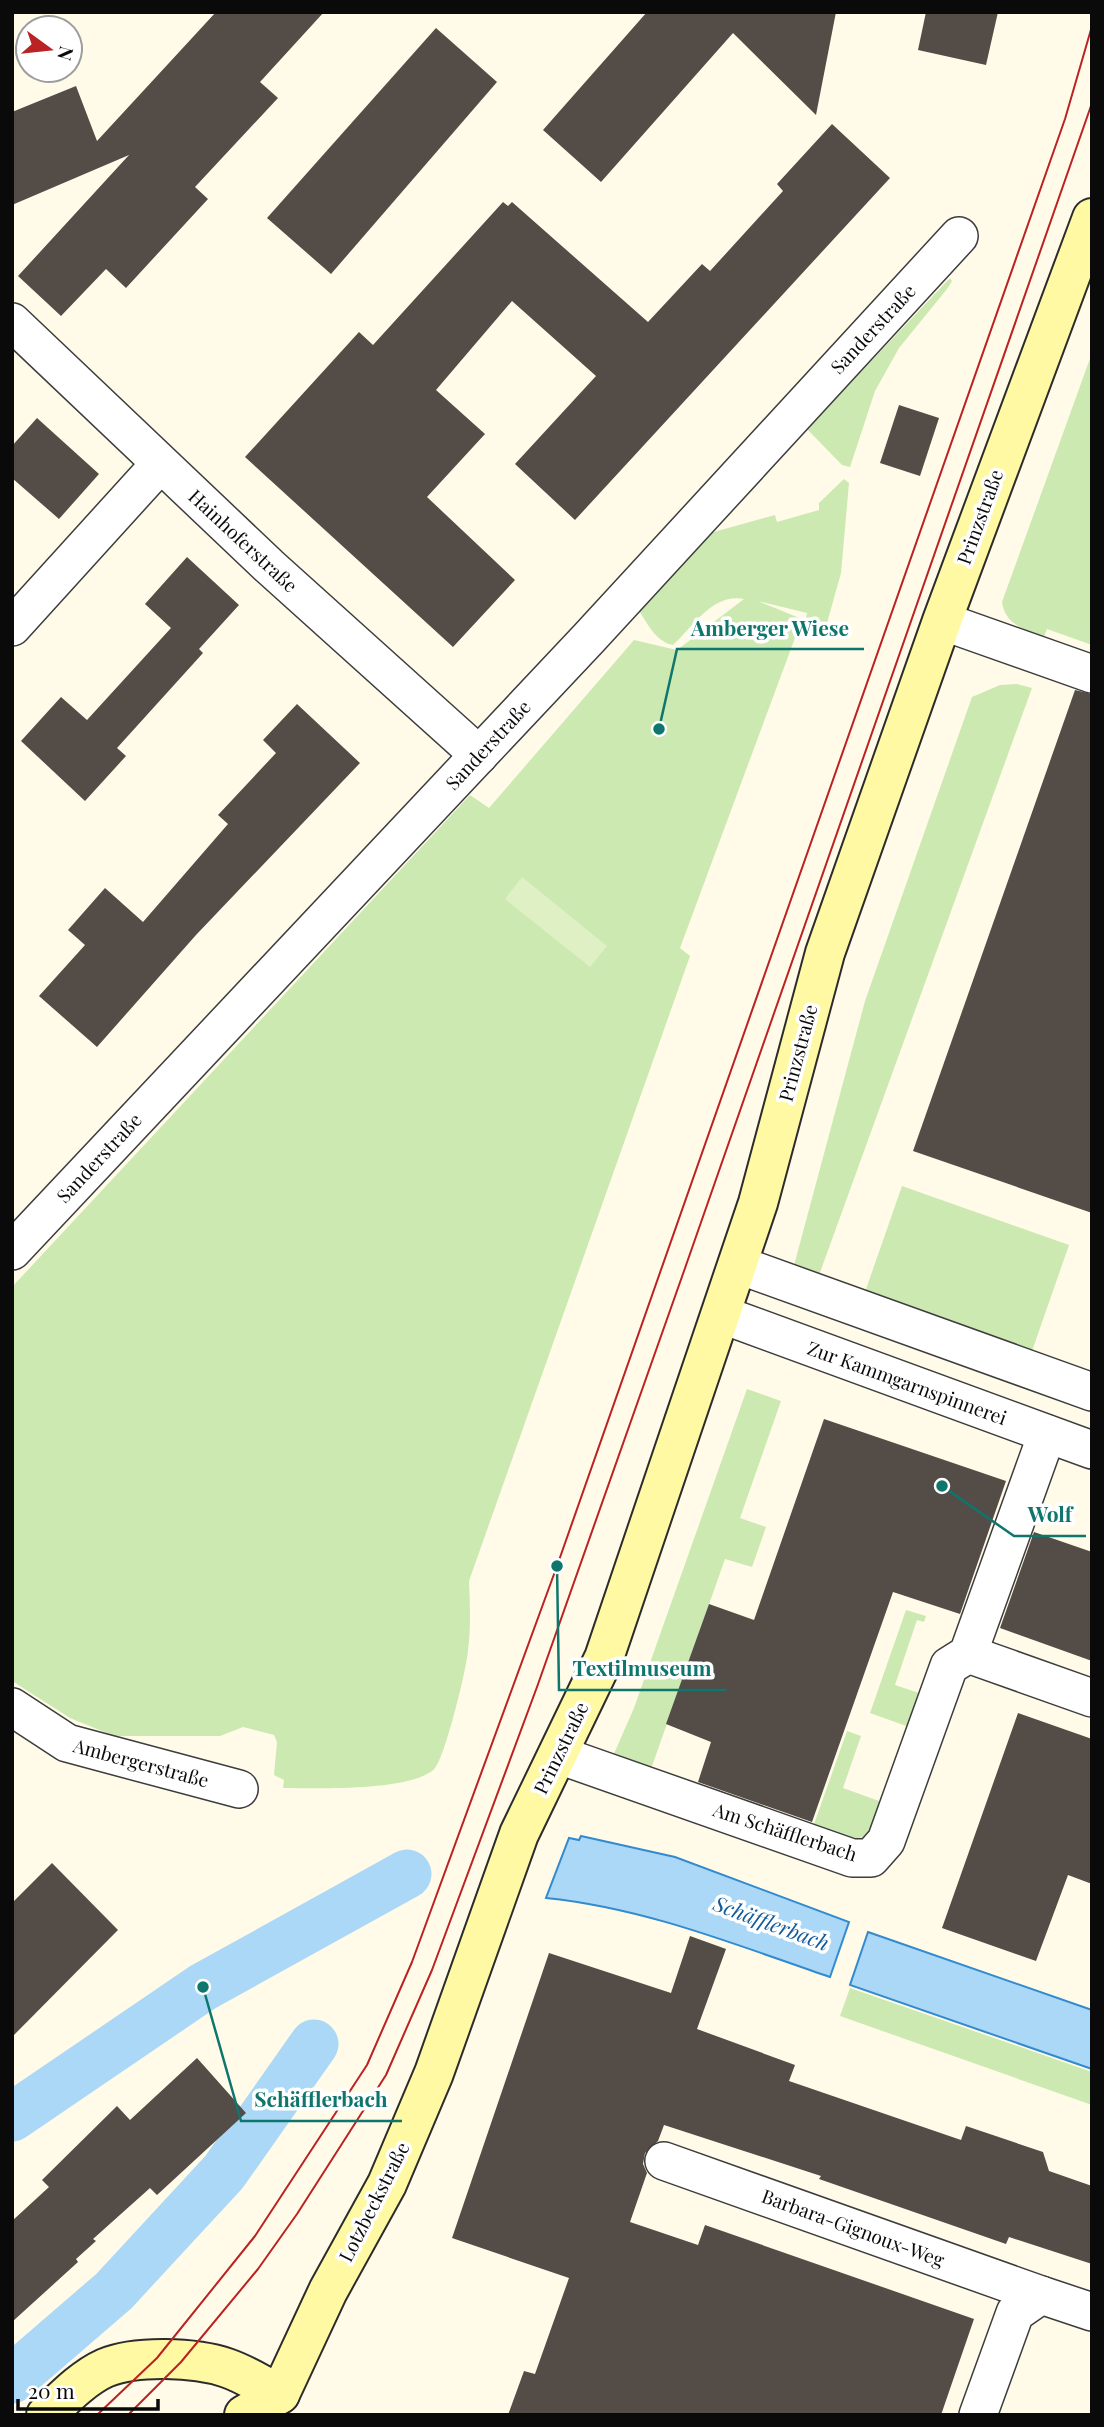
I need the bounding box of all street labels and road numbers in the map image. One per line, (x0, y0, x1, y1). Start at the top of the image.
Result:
street label: Sanderstraße (824, 278, 921, 379)
street label: Prinzstraße (950, 466, 1008, 568)
street label: Hainhoferstraße (184, 483, 304, 598)
street label: Sanderstraße (439, 694, 536, 795)
street label: Prinzstraße (772, 1001, 822, 1104)
street label: Sanderstraße (50, 1107, 147, 1208)
street label: Zur Kammgarnspinnerei (804, 1334, 1011, 1430)
street label: Prinzstraße (527, 1697, 594, 1798)
street label: Ambergerstraße (70, 1731, 212, 1793)
street label: Am Schäfflerbach (709, 1795, 860, 1867)
street label: Lotzbeckstraße (332, 2137, 414, 2266)
street label: Barbara-Gignoux-Weg (758, 2182, 948, 2272)

